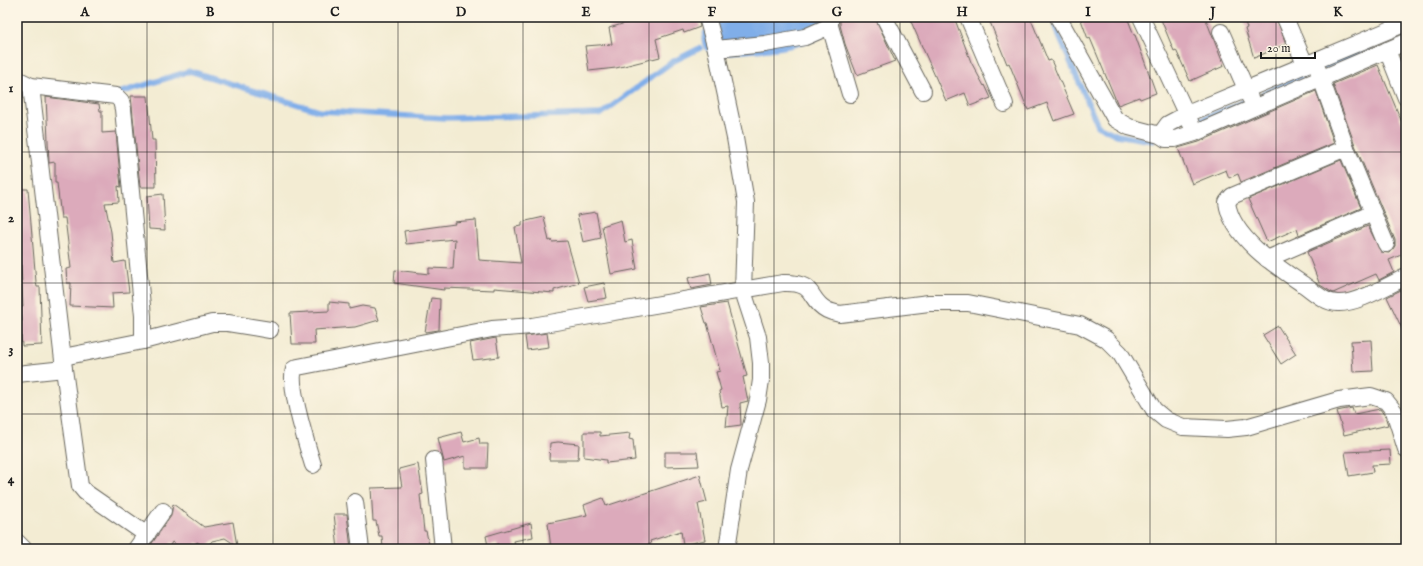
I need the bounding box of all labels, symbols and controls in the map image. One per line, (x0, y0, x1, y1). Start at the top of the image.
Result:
text: A (80, 4, 91, 21)
text: B (206, 4, 215, 21)
text: C (330, 4, 340, 21)
text: D (456, 4, 467, 21)
text: E (581, 4, 591, 21)
text: F (708, 4, 717, 21)
text: G (832, 4, 843, 21)
text: H (956, 4, 968, 21)
text: I (1085, 4, 1091, 21)
text: J (1208, 4, 1216, 21)
text: K (1333, 4, 1343, 21)
scale bar (1261, 34, 1315, 60)
text: 20 m (1267, 41, 1290, 56)
text: 1 (9, 80, 14, 97)
text: 2 (8, 210, 14, 227)
text: 3 (9, 341, 14, 358)
text: 4 (8, 471, 15, 488)

